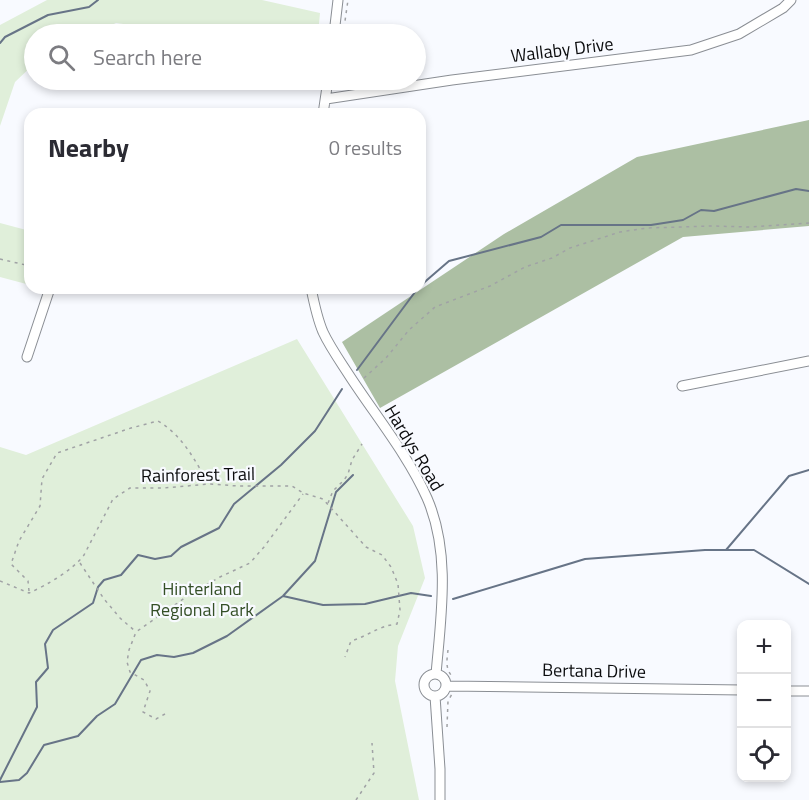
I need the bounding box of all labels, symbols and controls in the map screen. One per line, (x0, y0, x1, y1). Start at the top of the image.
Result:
search box (24, 24, 426, 90)
street label: Wallaby Drive (509, 30, 615, 69)
text: Search here (93, 40, 202, 74)
icon: search (45, 41, 78, 74)
text: Nearby (48, 128, 129, 167)
text: 0 results (329, 132, 402, 163)
street label: Hardys Road (378, 399, 451, 496)
street label: Rainforest Trail (141, 460, 255, 489)
park label: Hinterland Regional Park (150, 575, 254, 623)
map controls (737, 620, 791, 782)
button: + (737, 620, 791, 674)
street label: Bertana Drive (542, 656, 646, 685)
button: − (737, 674, 791, 728)
button: locate (737, 728, 791, 782)

